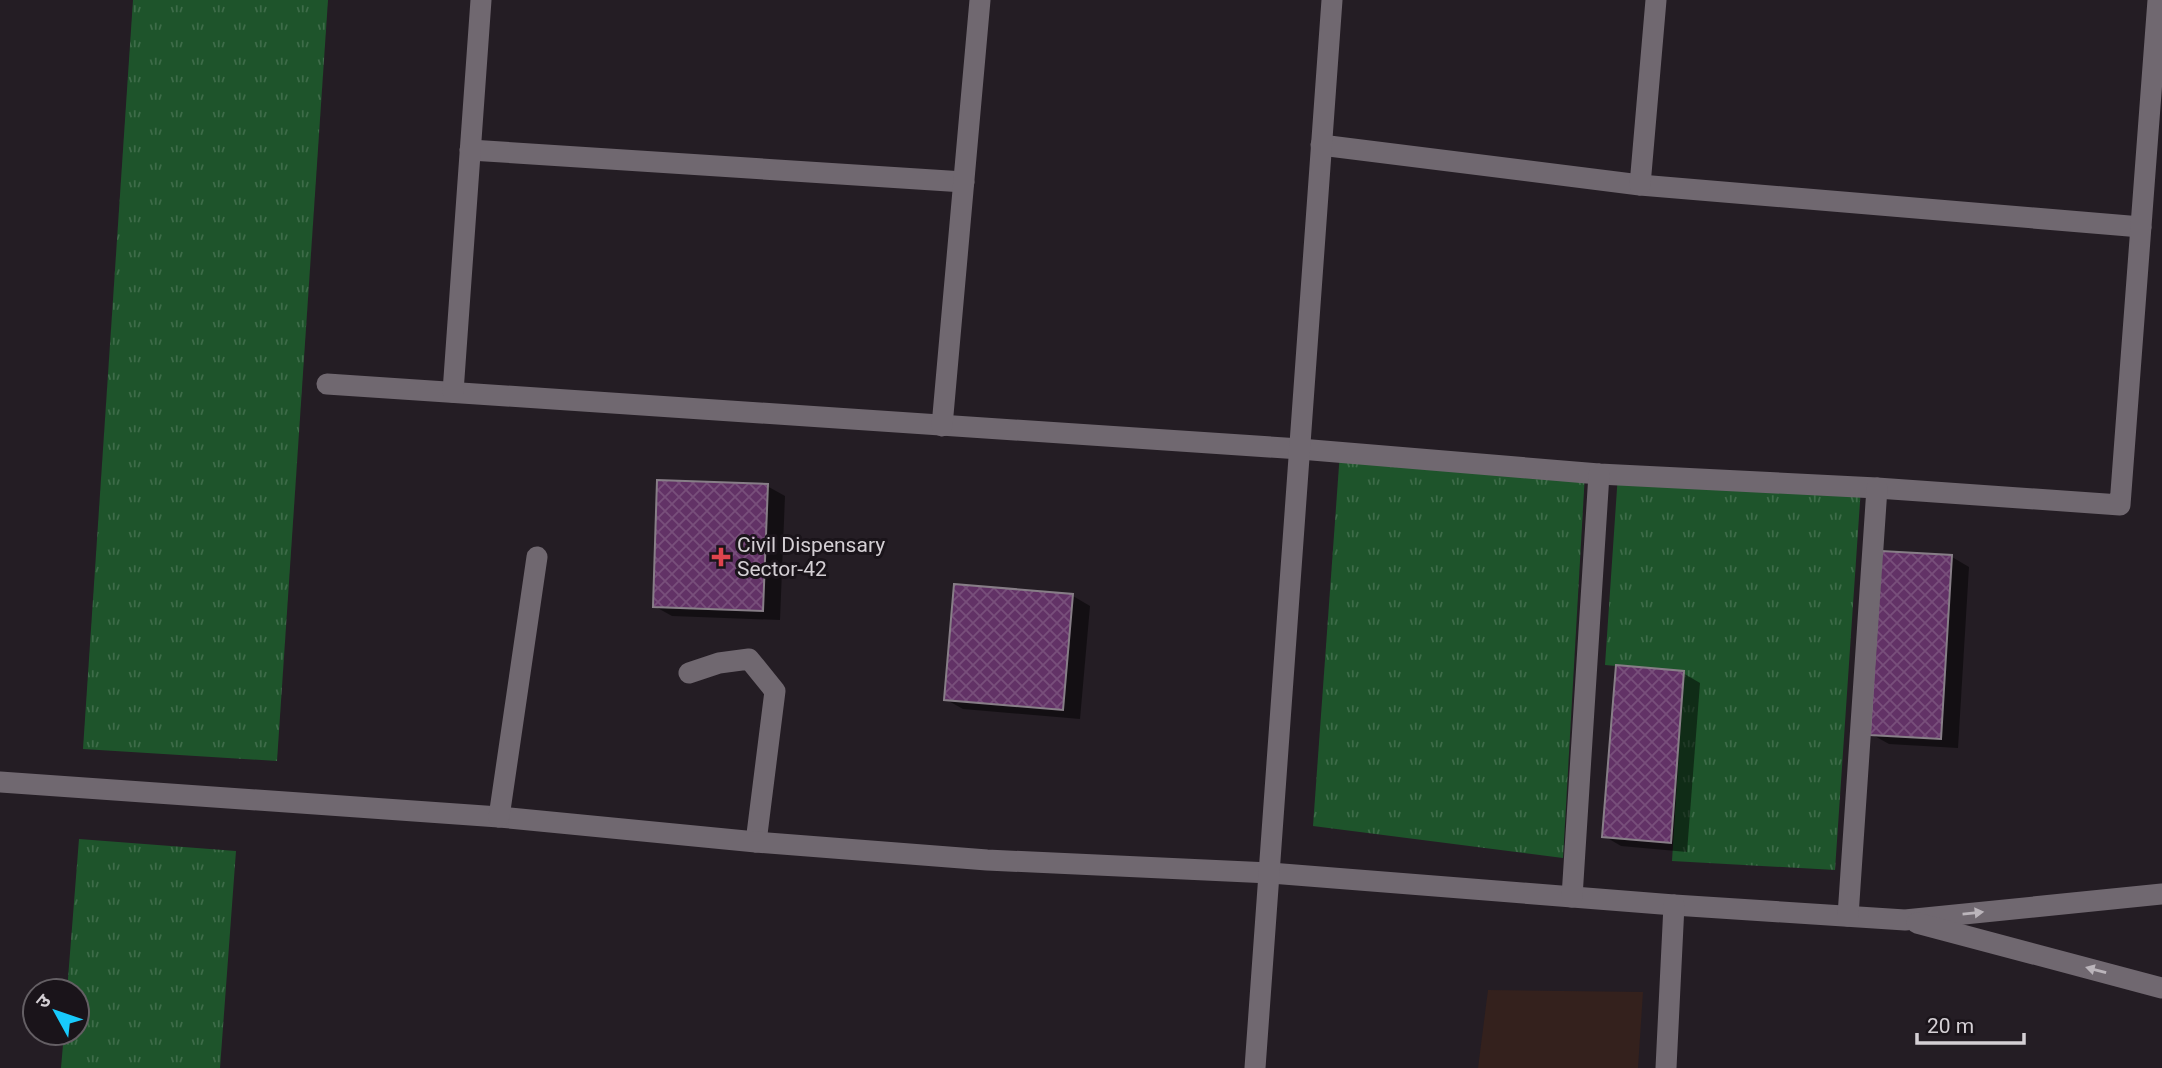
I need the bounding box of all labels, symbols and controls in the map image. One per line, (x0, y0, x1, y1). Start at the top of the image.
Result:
place label: Civil Dispensary Sector-42 (737, 533, 885, 581)
marker: Civil Dispensary Sector-42 (711, 547, 731, 567)
one-way arrow (1962, 907, 1984, 918)
one-way arrow (2085, 965, 2106, 975)
north arrow (21, 977, 91, 1047)
text: उ (31, 989, 56, 1013)
scale bar (1917, 1002, 2024, 1046)
text: 20 m (1927, 1014, 1974, 1038)

